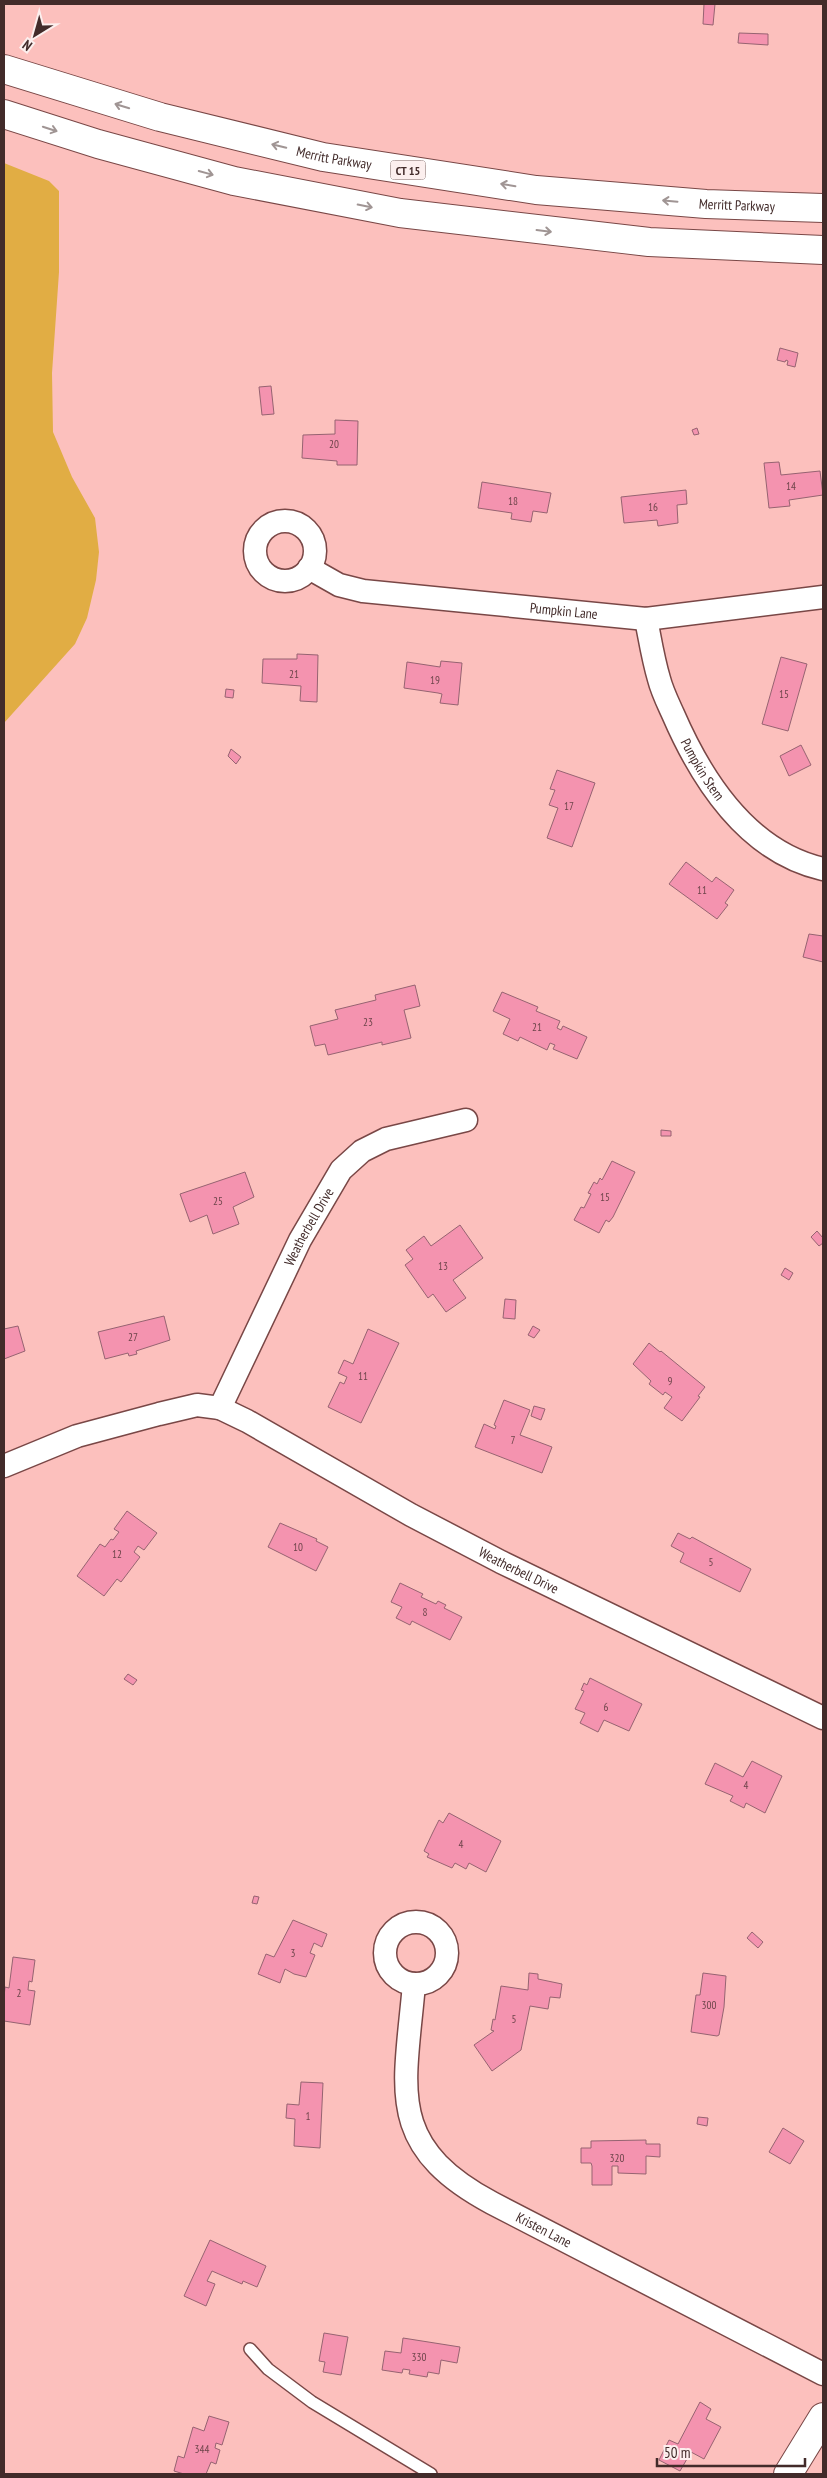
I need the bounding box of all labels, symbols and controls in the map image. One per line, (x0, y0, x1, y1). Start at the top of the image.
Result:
north arrow (10, 10, 60, 60)
text: N (19, 36, 36, 55)
one-way arrow (114, 100, 130, 110)
one-way arrow (42, 124, 58, 134)
one-way arrow (271, 141, 287, 150)
street label: Merritt Parkway (295, 142, 374, 174)
road number: CT 15 (390, 160, 426, 180)
one-way arrow (198, 169, 214, 179)
one-way arrow (500, 180, 516, 190)
street label: Merritt Parkway (698, 194, 776, 215)
one-way arrow (662, 196, 678, 206)
one-way arrow (357, 202, 373, 211)
one-way arrow (535, 226, 551, 236)
house number: 20 (329, 437, 339, 451)
house number: 14 (786, 479, 796, 493)
house number: 18 (508, 494, 518, 508)
house number: 16 (648, 500, 658, 514)
street label: Pumpkin Lane (529, 599, 599, 623)
house number: 21 (289, 667, 299, 681)
house number: 19 (430, 673, 440, 687)
house number: 15 (779, 687, 789, 701)
street label: Pumpkin Stem (677, 735, 728, 804)
house number: 17 (564, 799, 574, 813)
house number: 11 (697, 883, 707, 897)
house number: 23 (363, 1015, 373, 1029)
house number: 21 (532, 1020, 542, 1034)
street label: Weatherbell Drive (280, 1184, 338, 1269)
house number: 15 (600, 1190, 610, 1204)
house number: 25 (213, 1194, 223, 1208)
house number: 13 (438, 1259, 448, 1273)
house number: 27 (128, 1330, 138, 1344)
house number: 11 (358, 1369, 368, 1383)
house number: 9 (668, 1374, 673, 1388)
house number: 7 (511, 1433, 516, 1447)
house number: 10 (293, 1540, 303, 1554)
street label: Weatherbell Drive (476, 1543, 562, 1598)
house number: 12 (112, 1547, 122, 1561)
house number: 5 (709, 1555, 714, 1569)
house number: 8 (423, 1605, 428, 1619)
house number: 6 (604, 1700, 609, 1714)
house number: 4 (744, 1778, 749, 1792)
house number: 4 (459, 1837, 464, 1851)
house number: 3 (291, 1946, 296, 1960)
house number: 2 (17, 1986, 22, 2000)
house number: 300 (702, 1998, 716, 2012)
house number: 5 (512, 2012, 517, 2026)
house number: 1 (306, 2109, 311, 2123)
house number: 320 (610, 2151, 624, 2165)
street label: Kristen Lane (513, 2208, 575, 2252)
house number: 330 (412, 2350, 426, 2364)
scale bar (657, 2436, 804, 2468)
house number: 344 (195, 2442, 209, 2456)
text: 50 m (664, 2443, 690, 2462)

